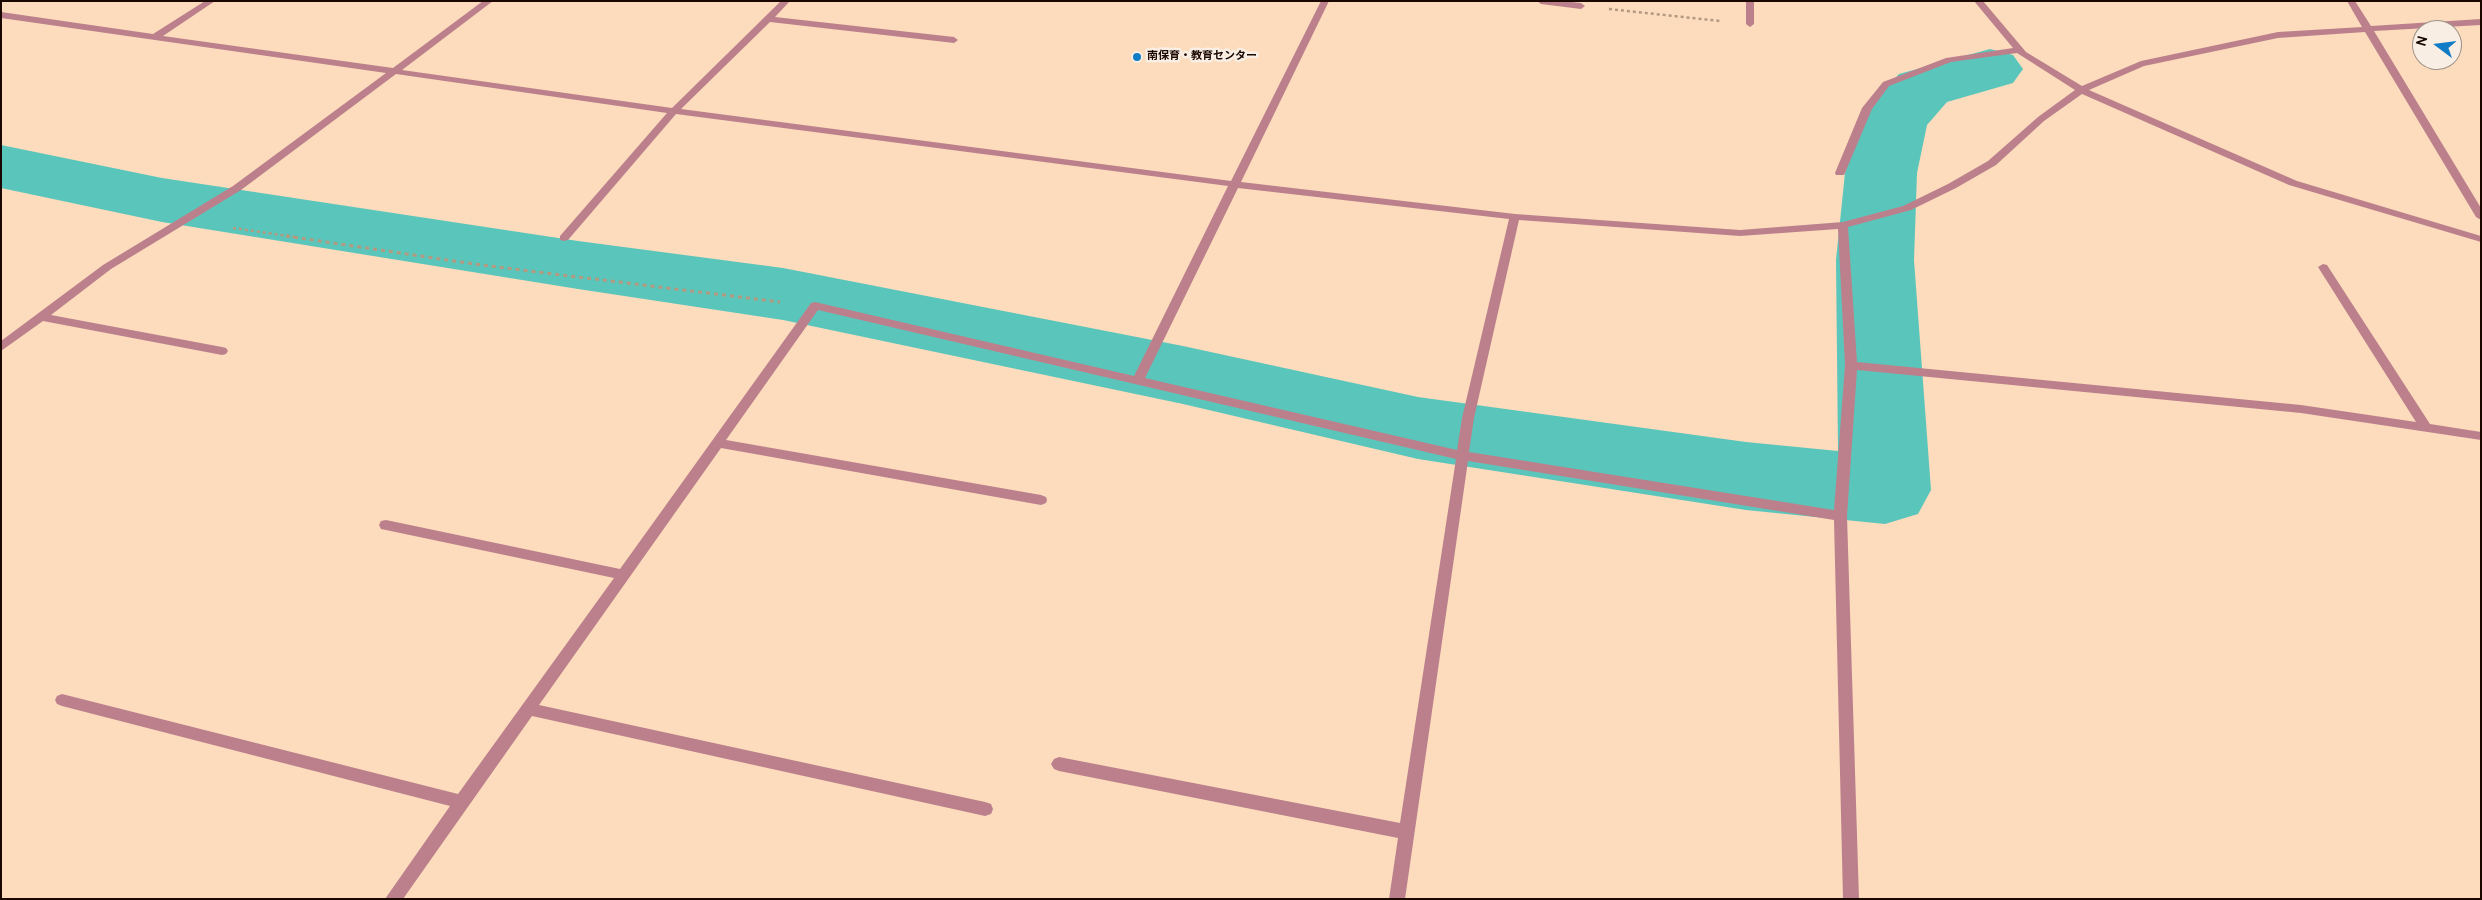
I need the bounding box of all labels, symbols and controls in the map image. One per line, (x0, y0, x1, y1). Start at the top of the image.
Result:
north arrow (2412, 20, 2462, 70)
text: N (2413, 34, 2433, 48)
place label: 南保育・教育センター (1147, 50, 1257, 64)
marker: 南保育・教育センター (1131, 51, 1143, 63)

